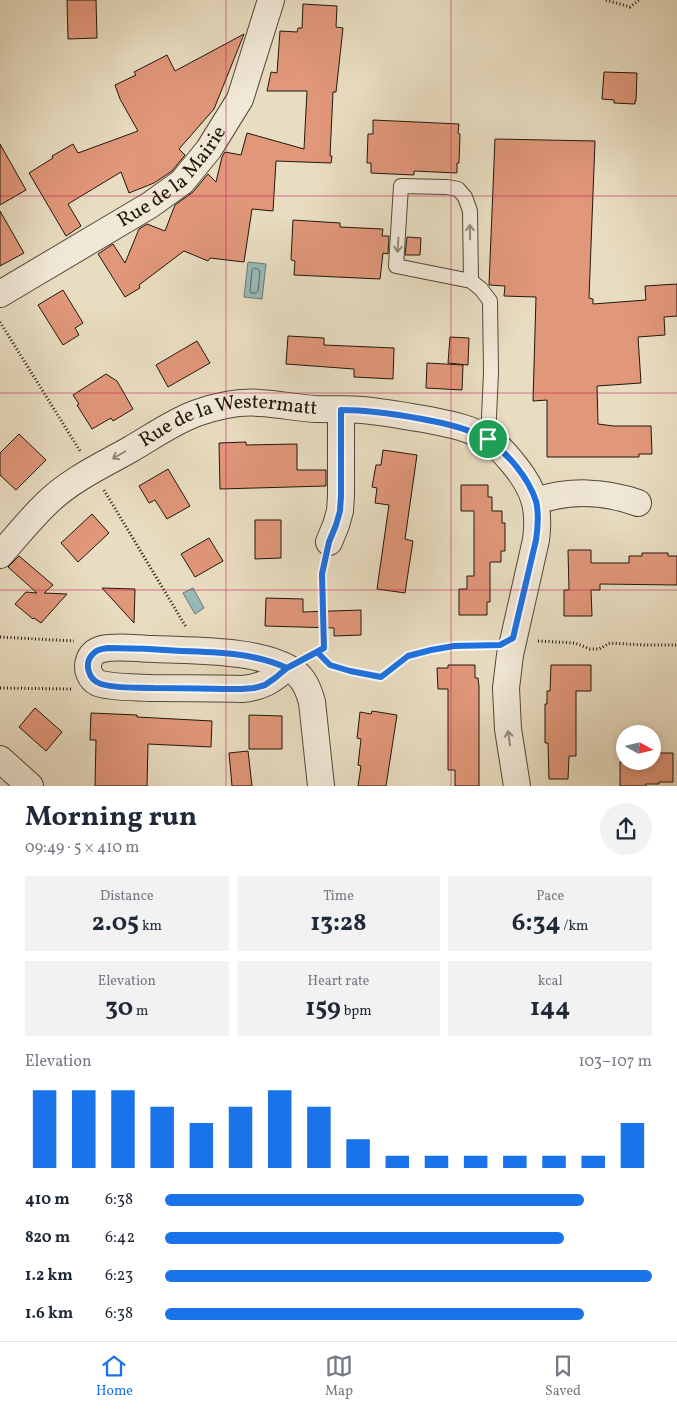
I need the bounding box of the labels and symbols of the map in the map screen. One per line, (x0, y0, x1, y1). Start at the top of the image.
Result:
street label: Rue de la Mairie (113, 121, 234, 235)
one-way arrow (466, 225, 475, 241)
one-way arrow (393, 237, 402, 253)
street label: Rue de la Westermatt (134, 388, 318, 455)
pin (467, 418, 509, 460)
one-way arrow (113, 451, 127, 461)
north arrow (616, 725, 661, 770)
one-way arrow (504, 730, 514, 746)

